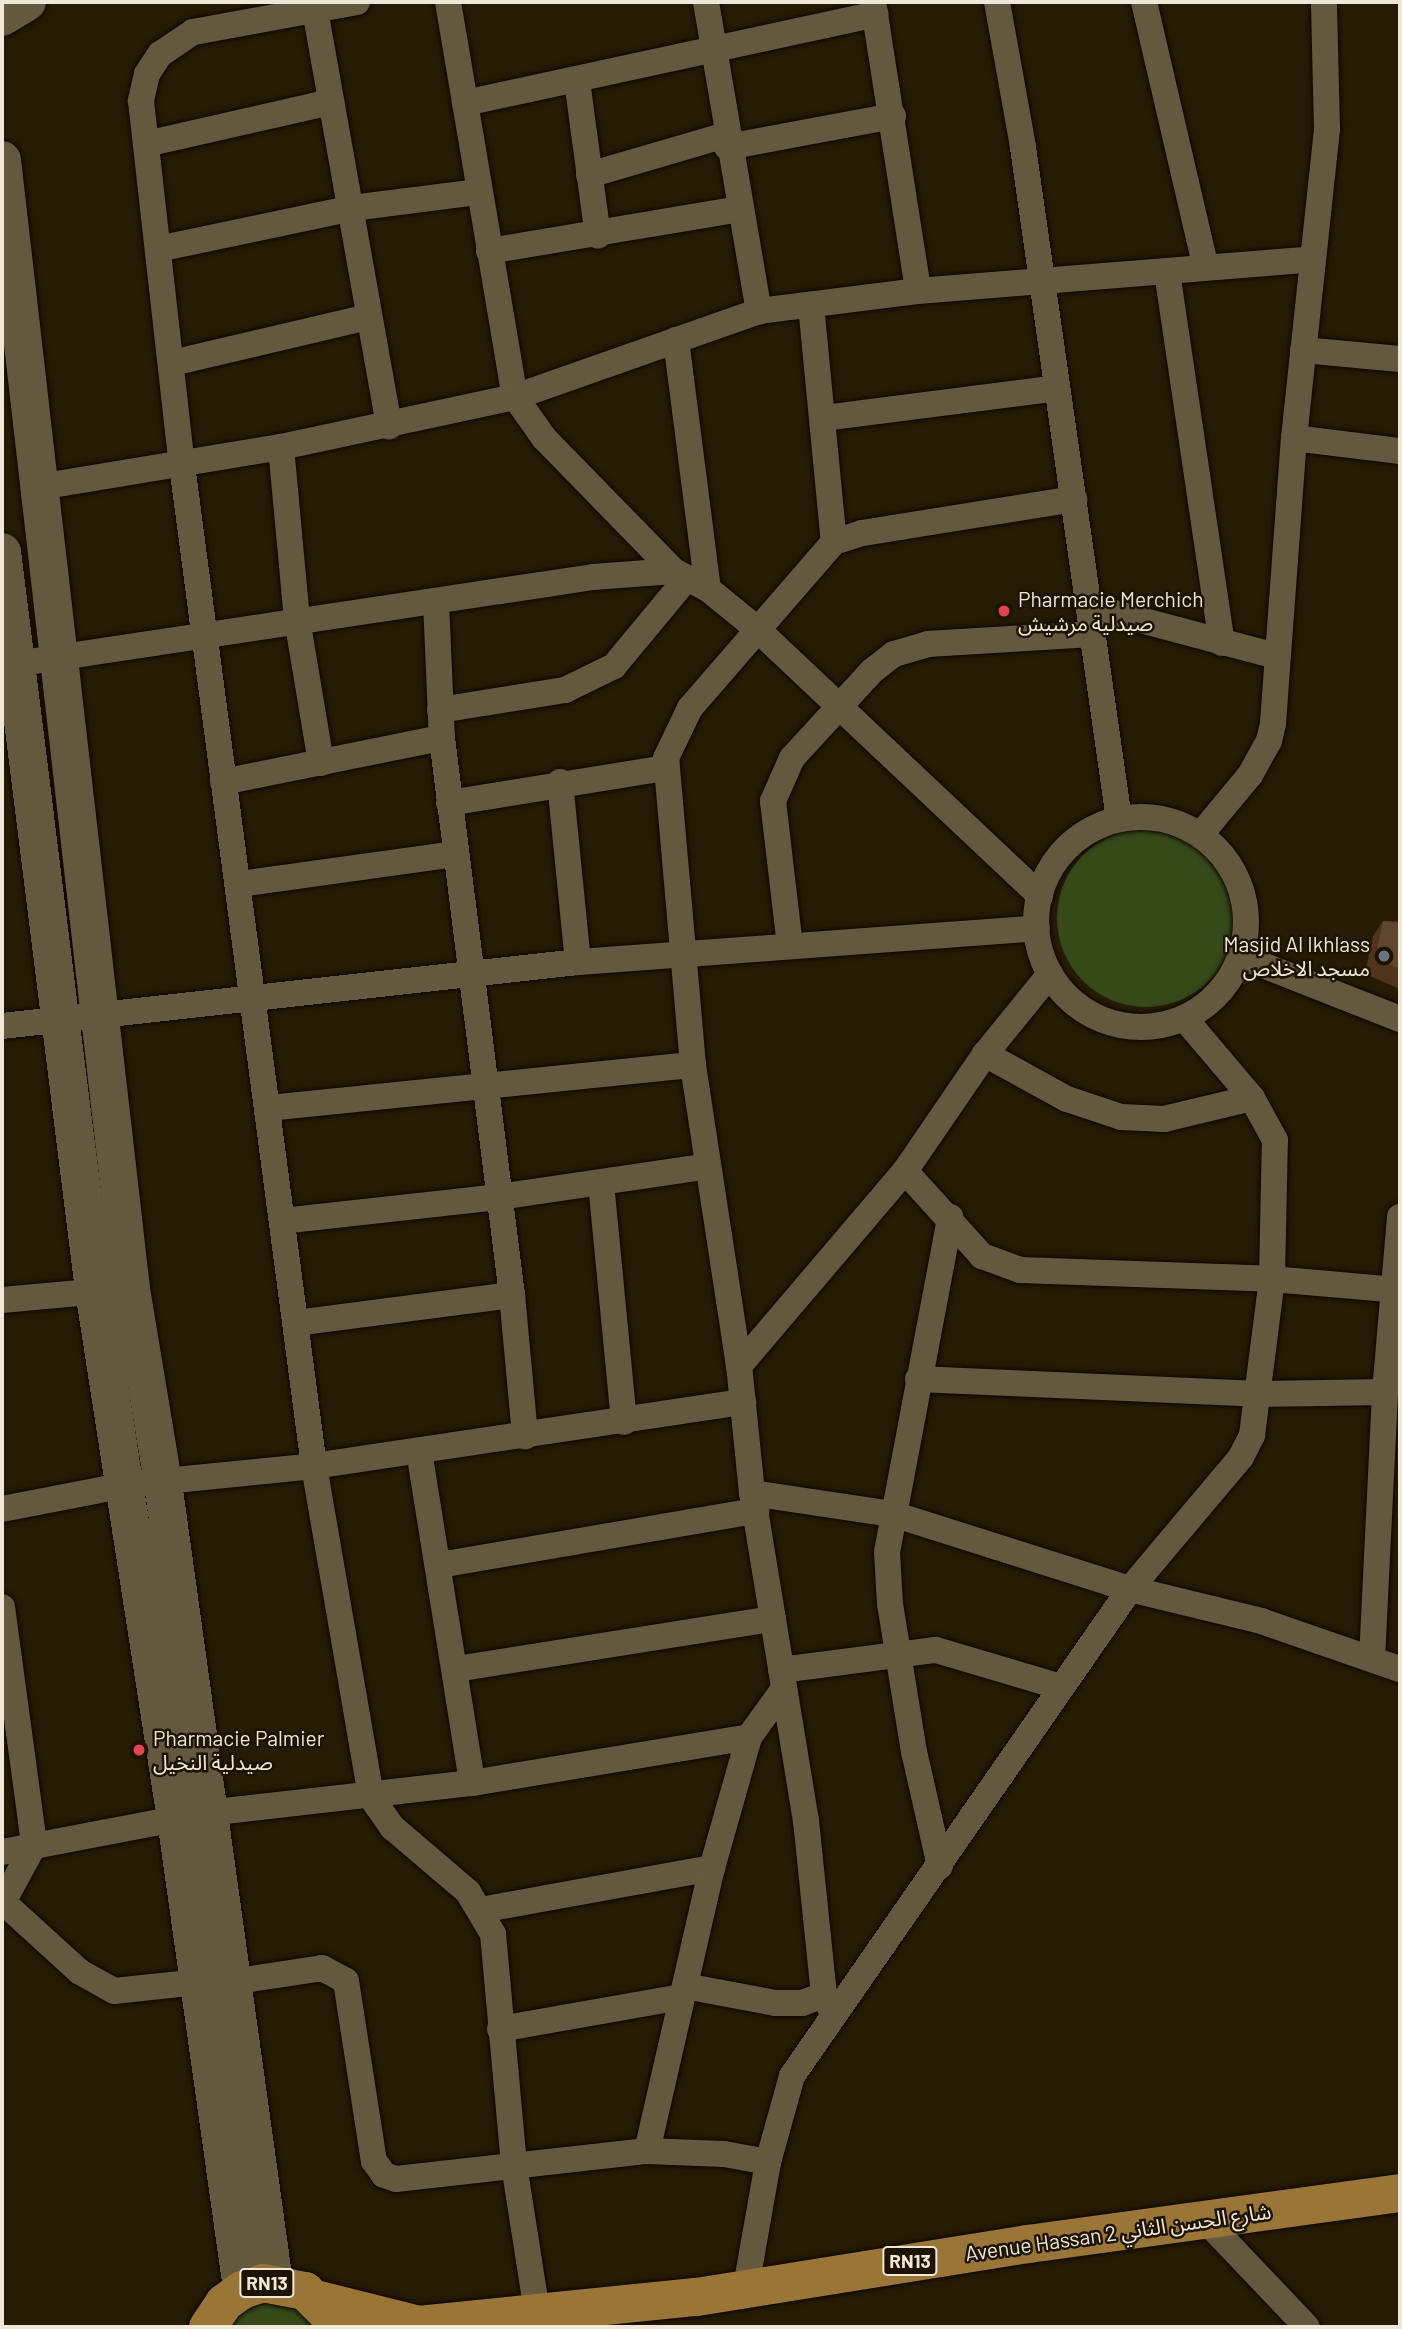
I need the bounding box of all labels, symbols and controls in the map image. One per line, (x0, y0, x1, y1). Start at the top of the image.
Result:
place label: Pharmacie Merchich صيدلية مرشيش (1018, 586, 1203, 636)
marker: Pharmacie Merchich صيدلية مرشيش (996, 603, 1012, 619)
place label: Masjid Al Ikhlass مسجد الاخلاص (1223, 931, 1370, 981)
marker: Masjid Al Ikhlass مسجد الاخلاص (1376, 948, 1392, 964)
place label: Pharmacie Palmier صيدلية النخيل (153, 1725, 324, 1775)
marker: Pharmacie Palmier صيدلية النخيل (131, 1742, 147, 1758)
street label: Avenue Hassan 2 شارع الحسن الثاني (963, 2198, 1273, 2266)
road number: RN13 (882, 2246, 938, 2276)
road number: RN13 (239, 2268, 295, 2298)

